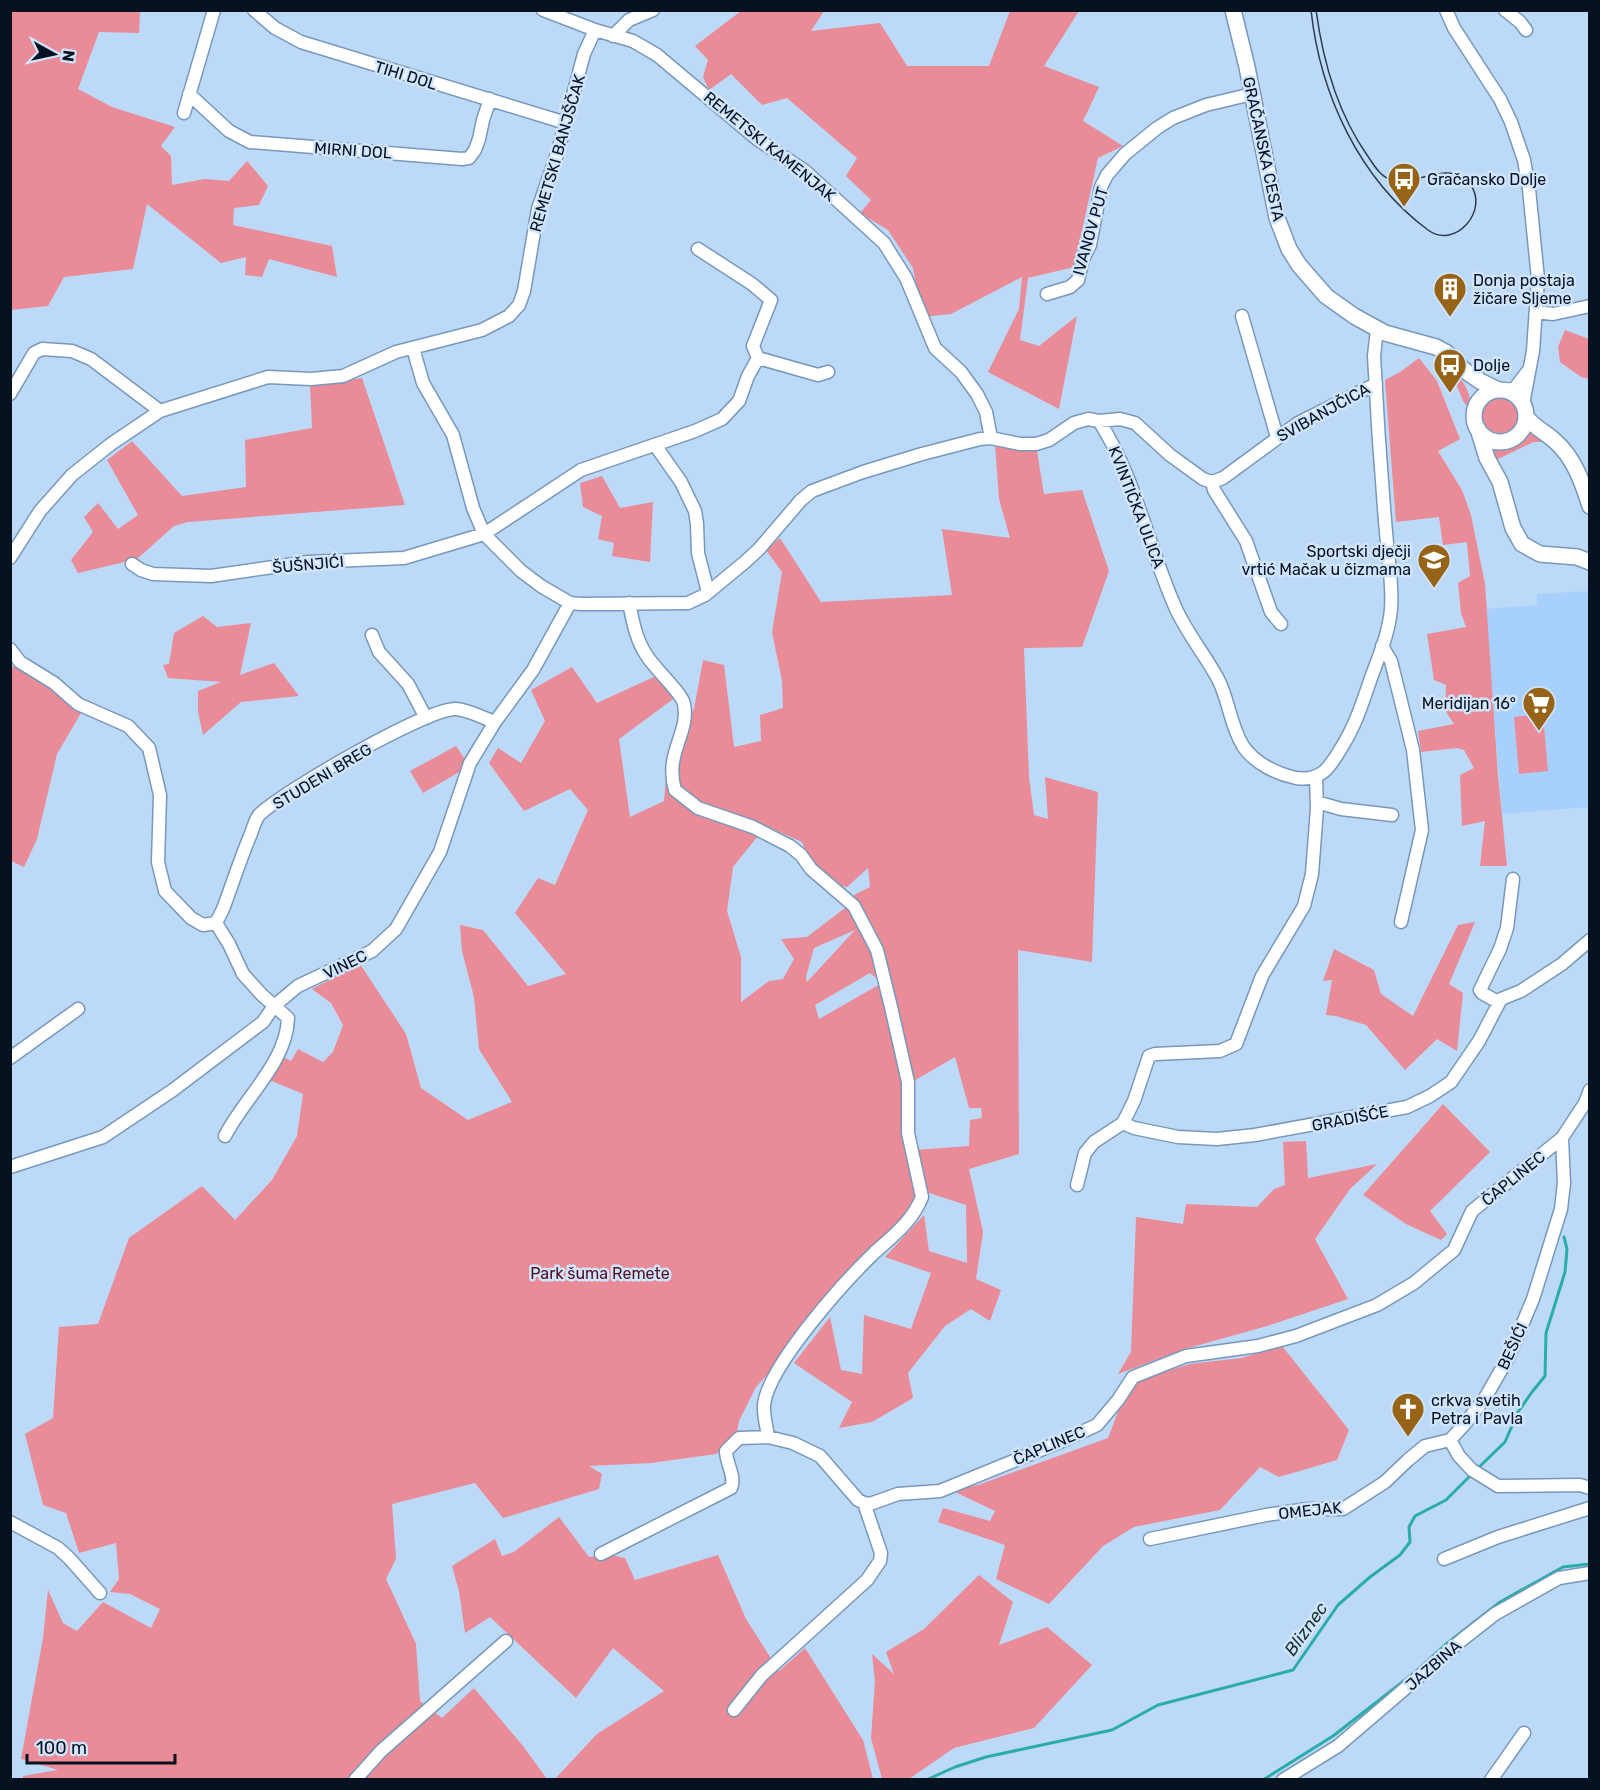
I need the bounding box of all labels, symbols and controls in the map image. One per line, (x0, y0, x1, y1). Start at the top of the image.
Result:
north arrow (24, 24, 84, 84)
text: N (58, 49, 79, 63)
street label: TIHI DOL (372, 57, 439, 94)
street label: REMETSKI BANJŠČAK (525, 72, 589, 234)
street label: GRAČANSKA CESTA (1239, 75, 1289, 223)
street label: REMETSKI KAMENJAK (700, 87, 840, 206)
street label: MIRNI DOL (313, 138, 392, 163)
bus stop icon: Gračansko Dolje (1386, 161, 1422, 208)
place label: Gračansko Dolje (1427, 170, 1546, 189)
street label: IVANOV PUT (1069, 185, 1112, 278)
building icon: Donja postaja žičare Sljeme (1432, 271, 1468, 318)
place label: Donja postaja žičare Sljeme (1473, 271, 1575, 308)
bus stop icon: Dolje (1432, 347, 1468, 394)
place label: Dolje (1473, 356, 1510, 375)
street label: SVIBANJČICA (1273, 378, 1373, 446)
street label: KVINTIČKA ULICA (1104, 443, 1170, 571)
place label: Sportski dječji vrtić Mačak u čizmama (1241, 542, 1411, 579)
school or university icon: Sportski dječji vrtić Mačak u čizmama (1416, 542, 1452, 589)
street label: ŠUŠNJIĆI (271, 551, 345, 577)
supermarket icon: Meridijan 16° (1521, 685, 1557, 732)
place label: Meridijan 16° (1422, 694, 1516, 713)
street label: STUDENI BREG (269, 739, 375, 813)
street label: VINEC (320, 946, 370, 983)
street label: GRADIŠĆE (1310, 1101, 1390, 1135)
street label: ČAPLINEC (1477, 1146, 1549, 1210)
park label: Park šuma Remete (530, 1264, 670, 1283)
street label: BEŠIĆI (1492, 1319, 1532, 1373)
church icon: crkva svetih Petra i Pavla (1390, 1391, 1426, 1438)
place label: crkva svetih Petra i Pavla (1431, 1391, 1523, 1428)
street label: ČAPLINEC (1010, 1421, 1088, 1469)
street label: OMEJAK (1277, 1498, 1343, 1523)
water label: Bliznec (1280, 1598, 1332, 1660)
street label: JAZBINA (1402, 1636, 1465, 1695)
scale bar (27, 1727, 176, 1765)
text: 100 m (36, 1737, 87, 1759)

